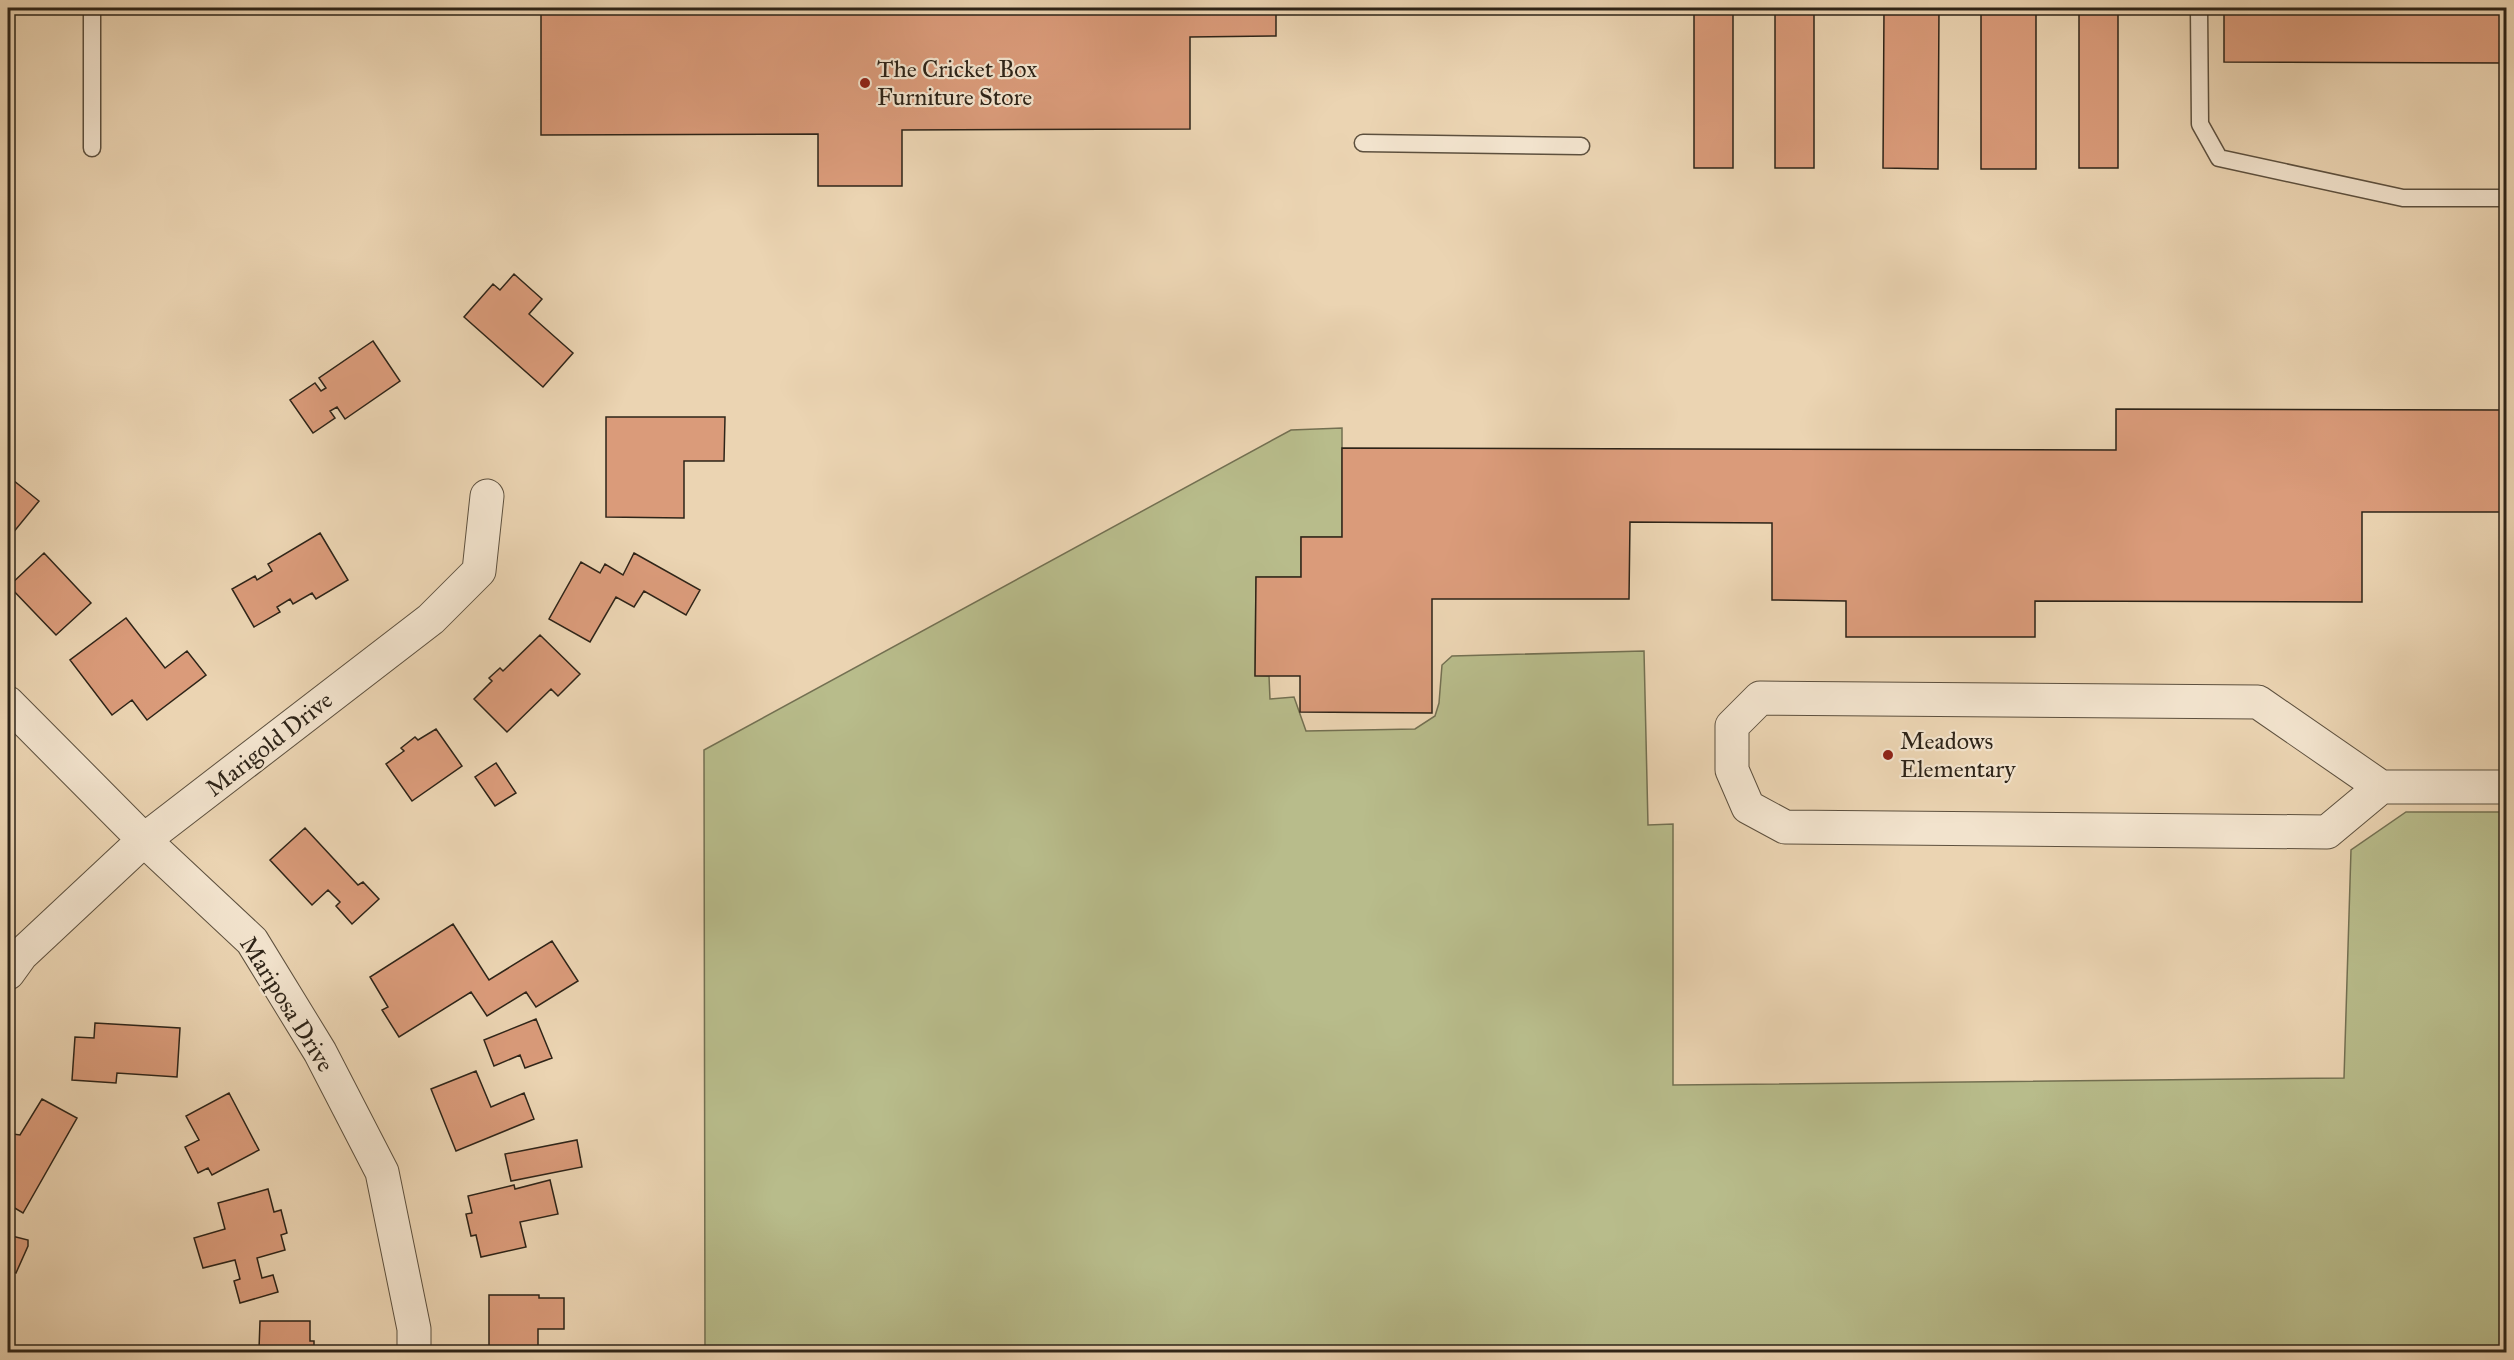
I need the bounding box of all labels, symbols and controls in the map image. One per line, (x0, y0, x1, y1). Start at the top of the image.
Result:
place label: The Cricket Box Furniture Store (877, 54, 1037, 112)
marker: The Cricket Box Furniture Store (858, 76, 872, 90)
street label: Marigold Drive (199, 685, 339, 803)
place label: Meadows Elementary (1900, 726, 2016, 784)
marker: Meadows Elementary (1881, 748, 1895, 762)
street label: Mariposa Drive (233, 931, 341, 1077)

